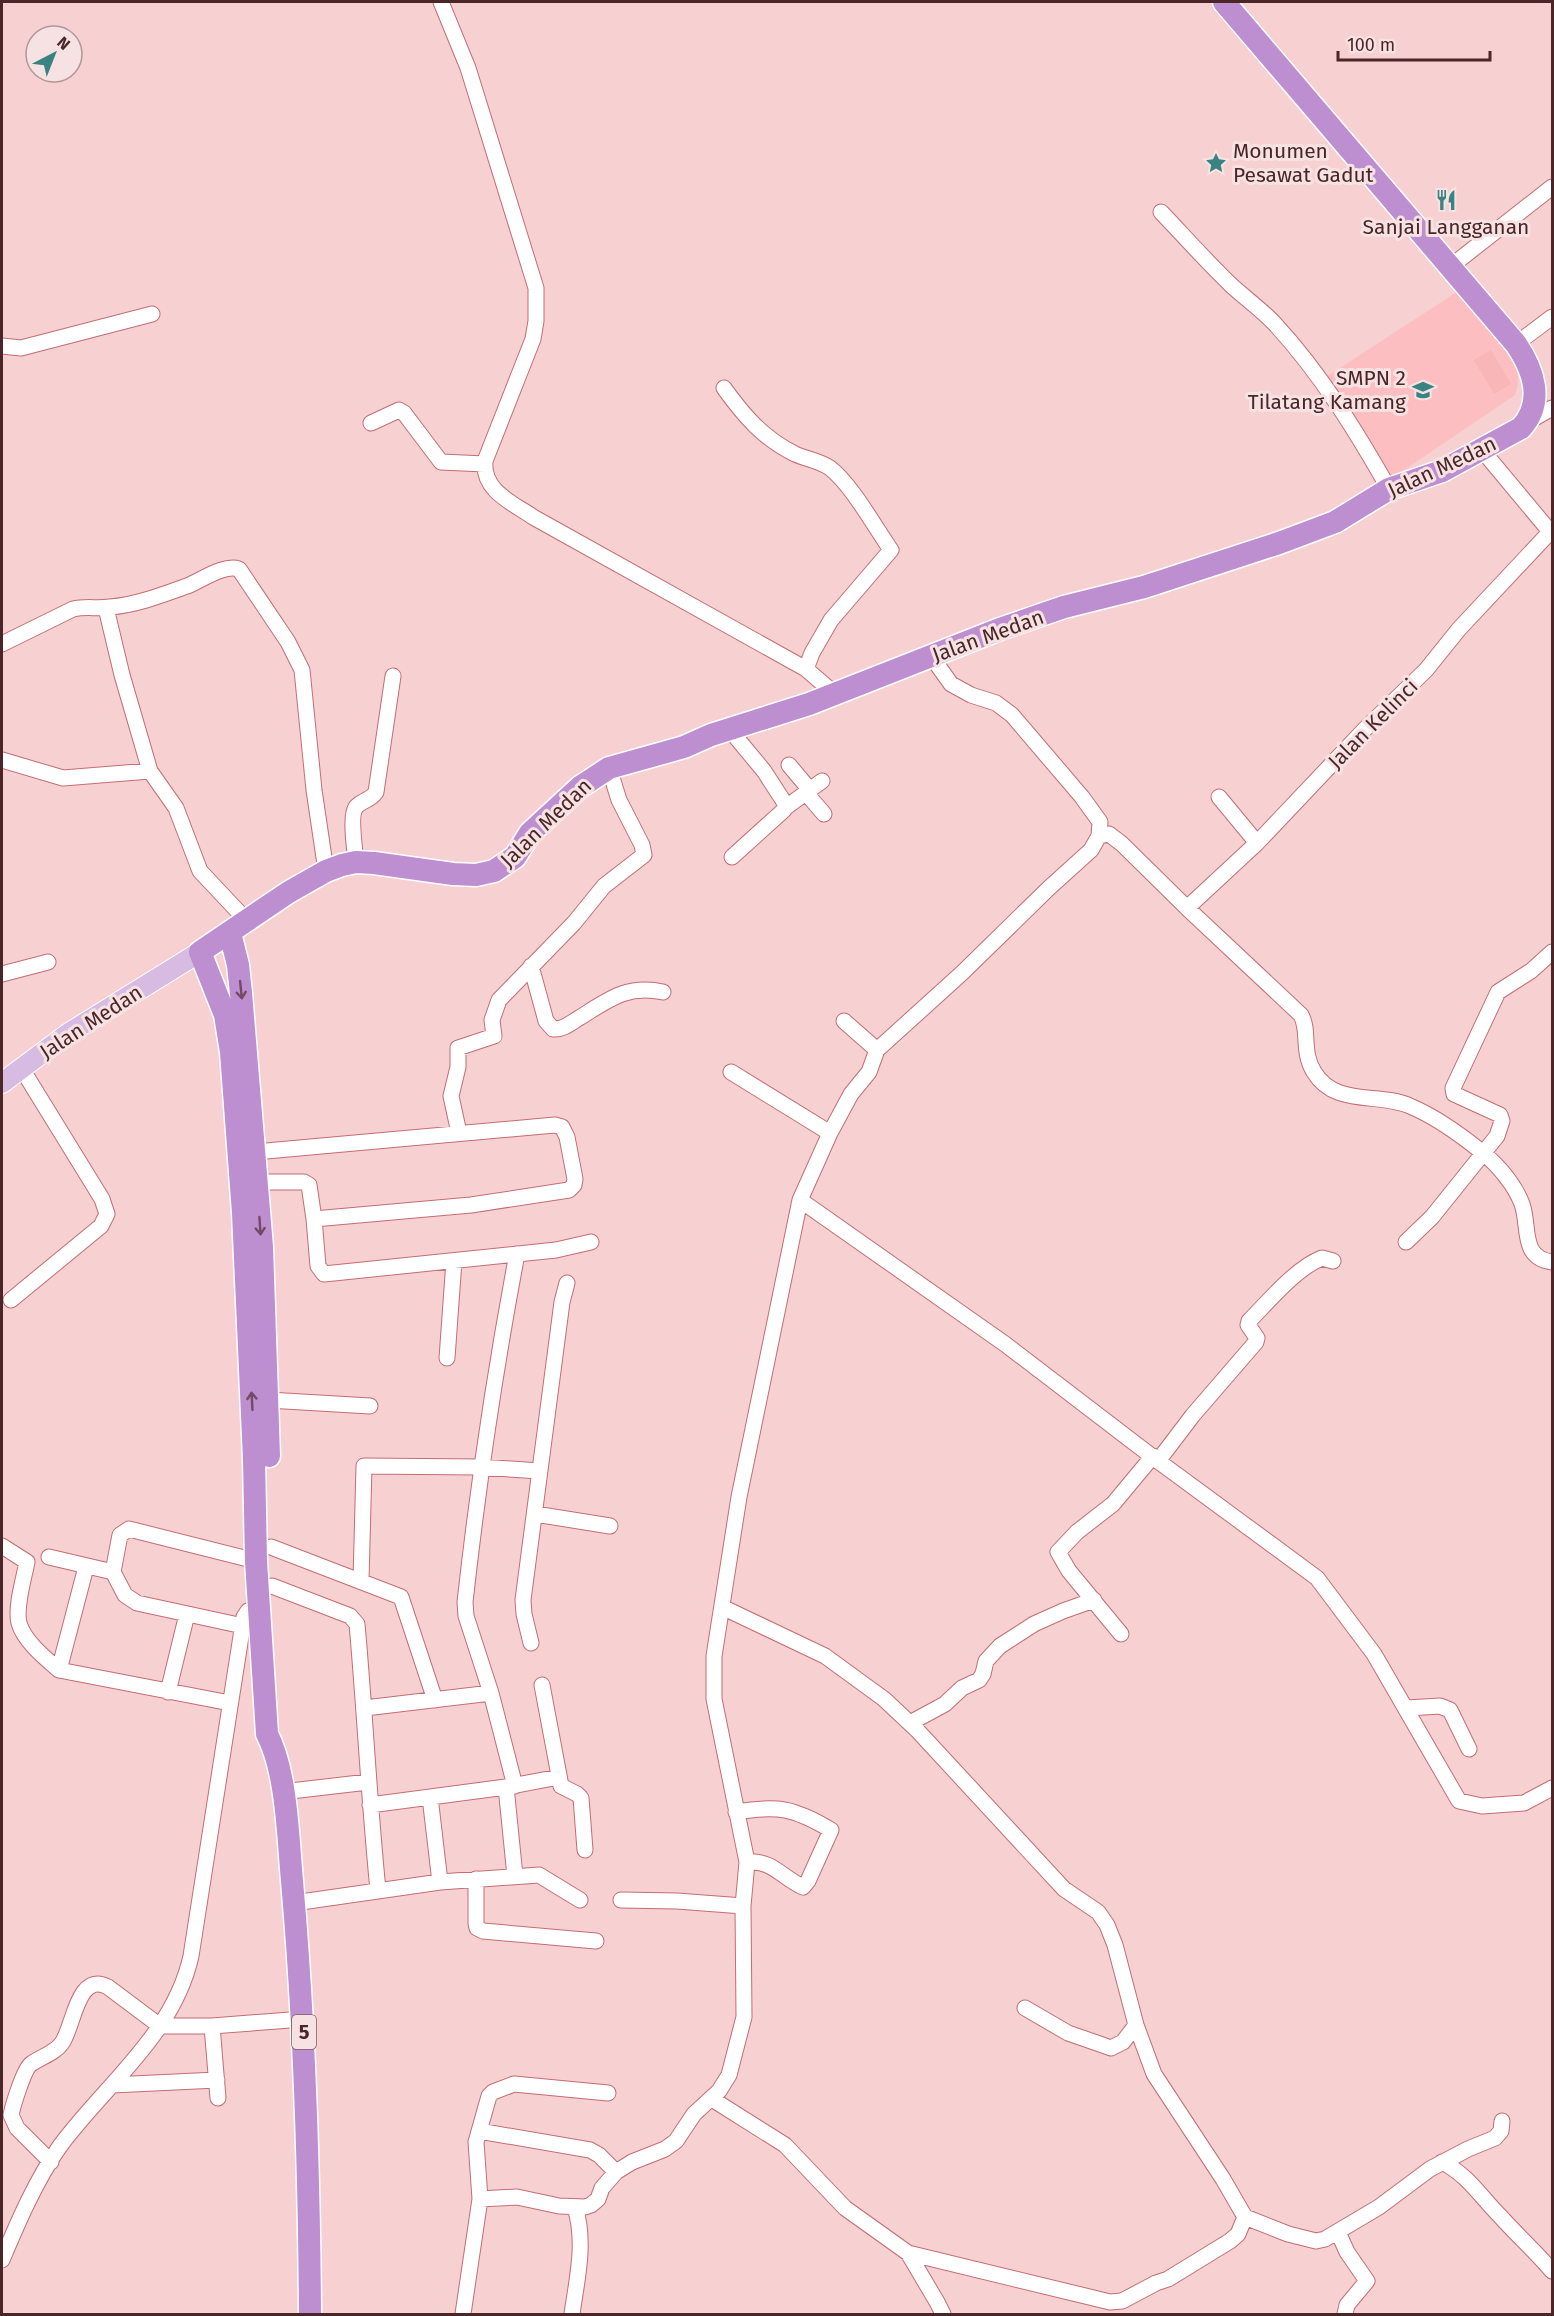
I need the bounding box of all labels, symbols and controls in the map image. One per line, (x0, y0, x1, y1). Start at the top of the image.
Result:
north arrow (24, 24, 84, 84)
scale bar (1338, 24, 1490, 62)
text: N (53, 33, 74, 54)
text: 100 m (1347, 34, 1395, 56)
place label: Monumen Pesawat Gadut (1233, 138, 1374, 188)
place icon: Monumen Pesawat Gadut (1204, 151, 1228, 175)
restaurant icon: Sanjai Langganan (1434, 188, 1458, 212)
place label: Sanjai Langganan (1363, 214, 1529, 240)
place label: SMPN 2 Tilatang Kamang (1248, 365, 1406, 415)
school or university icon: SMPN 2 Tilatang Kamang (1411, 378, 1435, 402)
street label: Jalan Medan (1383, 430, 1501, 504)
street label: Jalan Medan (929, 604, 1047, 668)
street label: Jalan Kelinci (1323, 674, 1423, 774)
street label: Jalan Medan (495, 773, 597, 873)
street label: Jalan Medan (35, 979, 147, 1065)
one-way arrow (236, 980, 247, 1000)
one-way arrow (255, 1216, 266, 1236)
one-way arrow (246, 1391, 257, 1411)
road number: 5 (292, 2015, 316, 2049)

